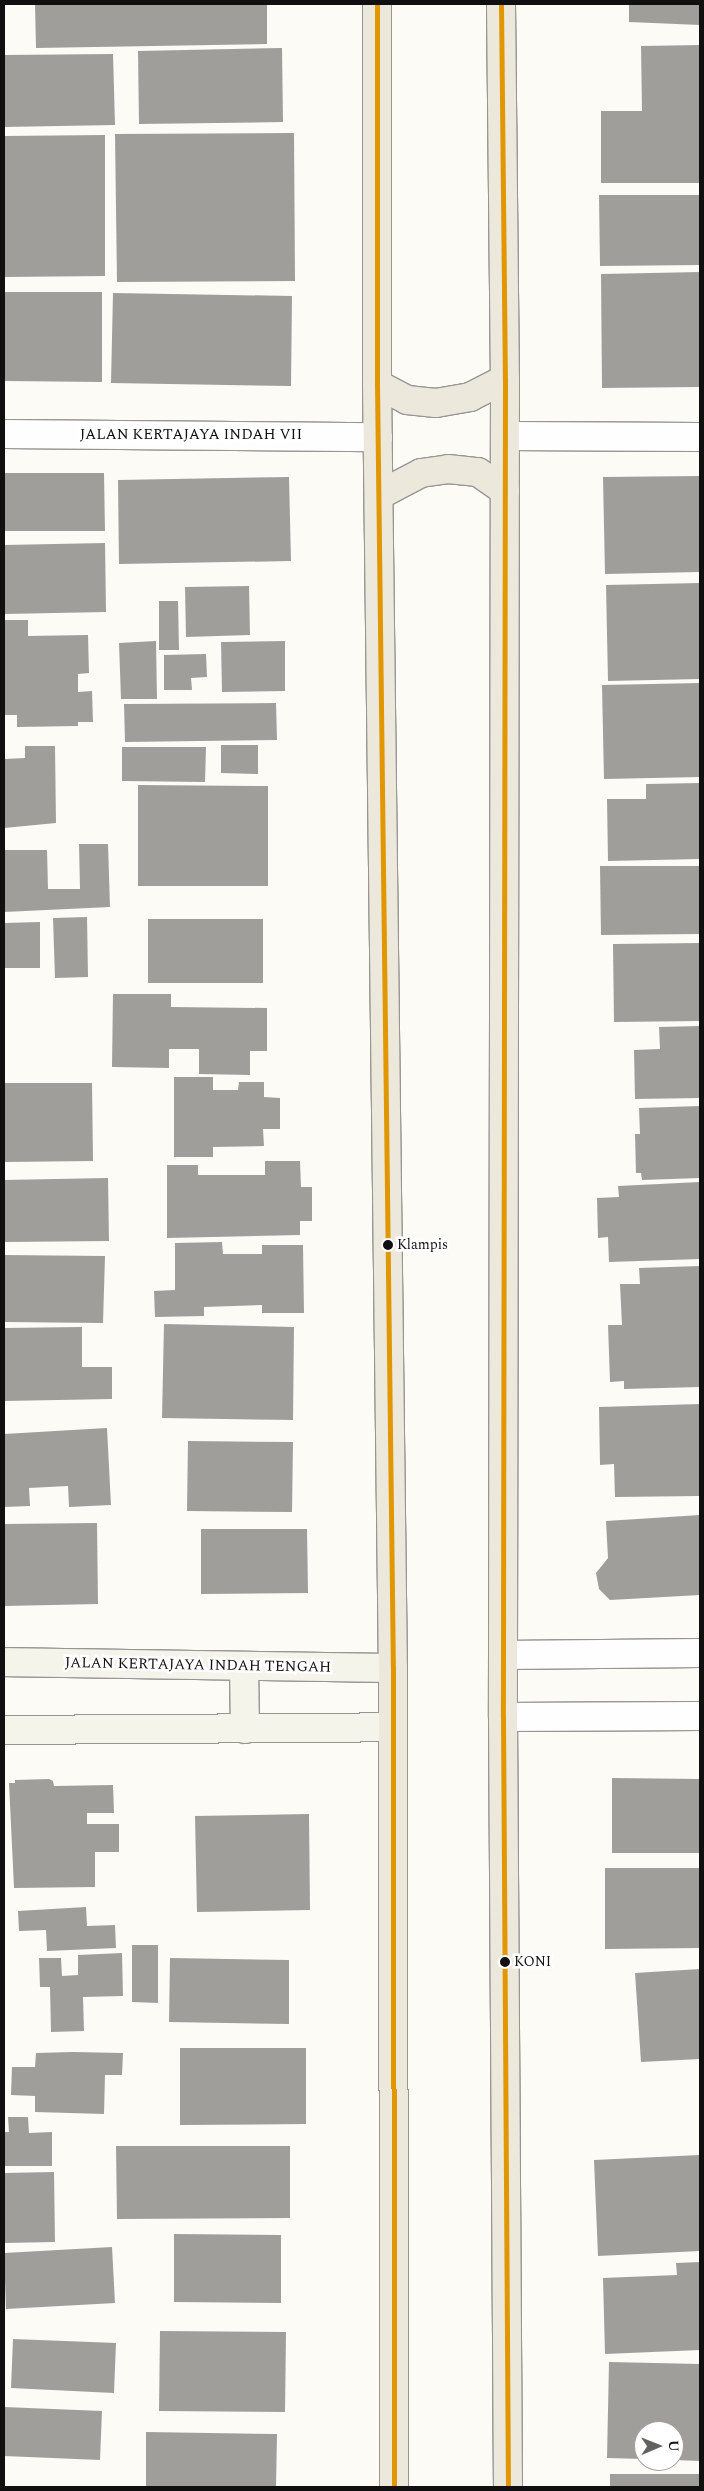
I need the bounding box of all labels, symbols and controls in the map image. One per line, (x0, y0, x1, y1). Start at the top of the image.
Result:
street label: JALAN KERTAJAYA INDAH VII (80, 426, 302, 444)
place label: Klampis (397, 1237, 448, 1253)
marker: Klampis (383, 1240, 393, 1250)
street label: JALAN KERTAJAYA INDAH TENGAH (65, 1654, 331, 1676)
place label: KONI (514, 1954, 551, 1970)
marker: KONI (500, 1957, 510, 1967)
north arrow (634, 2421, 684, 2471)
text: U (663, 2440, 684, 2452)

